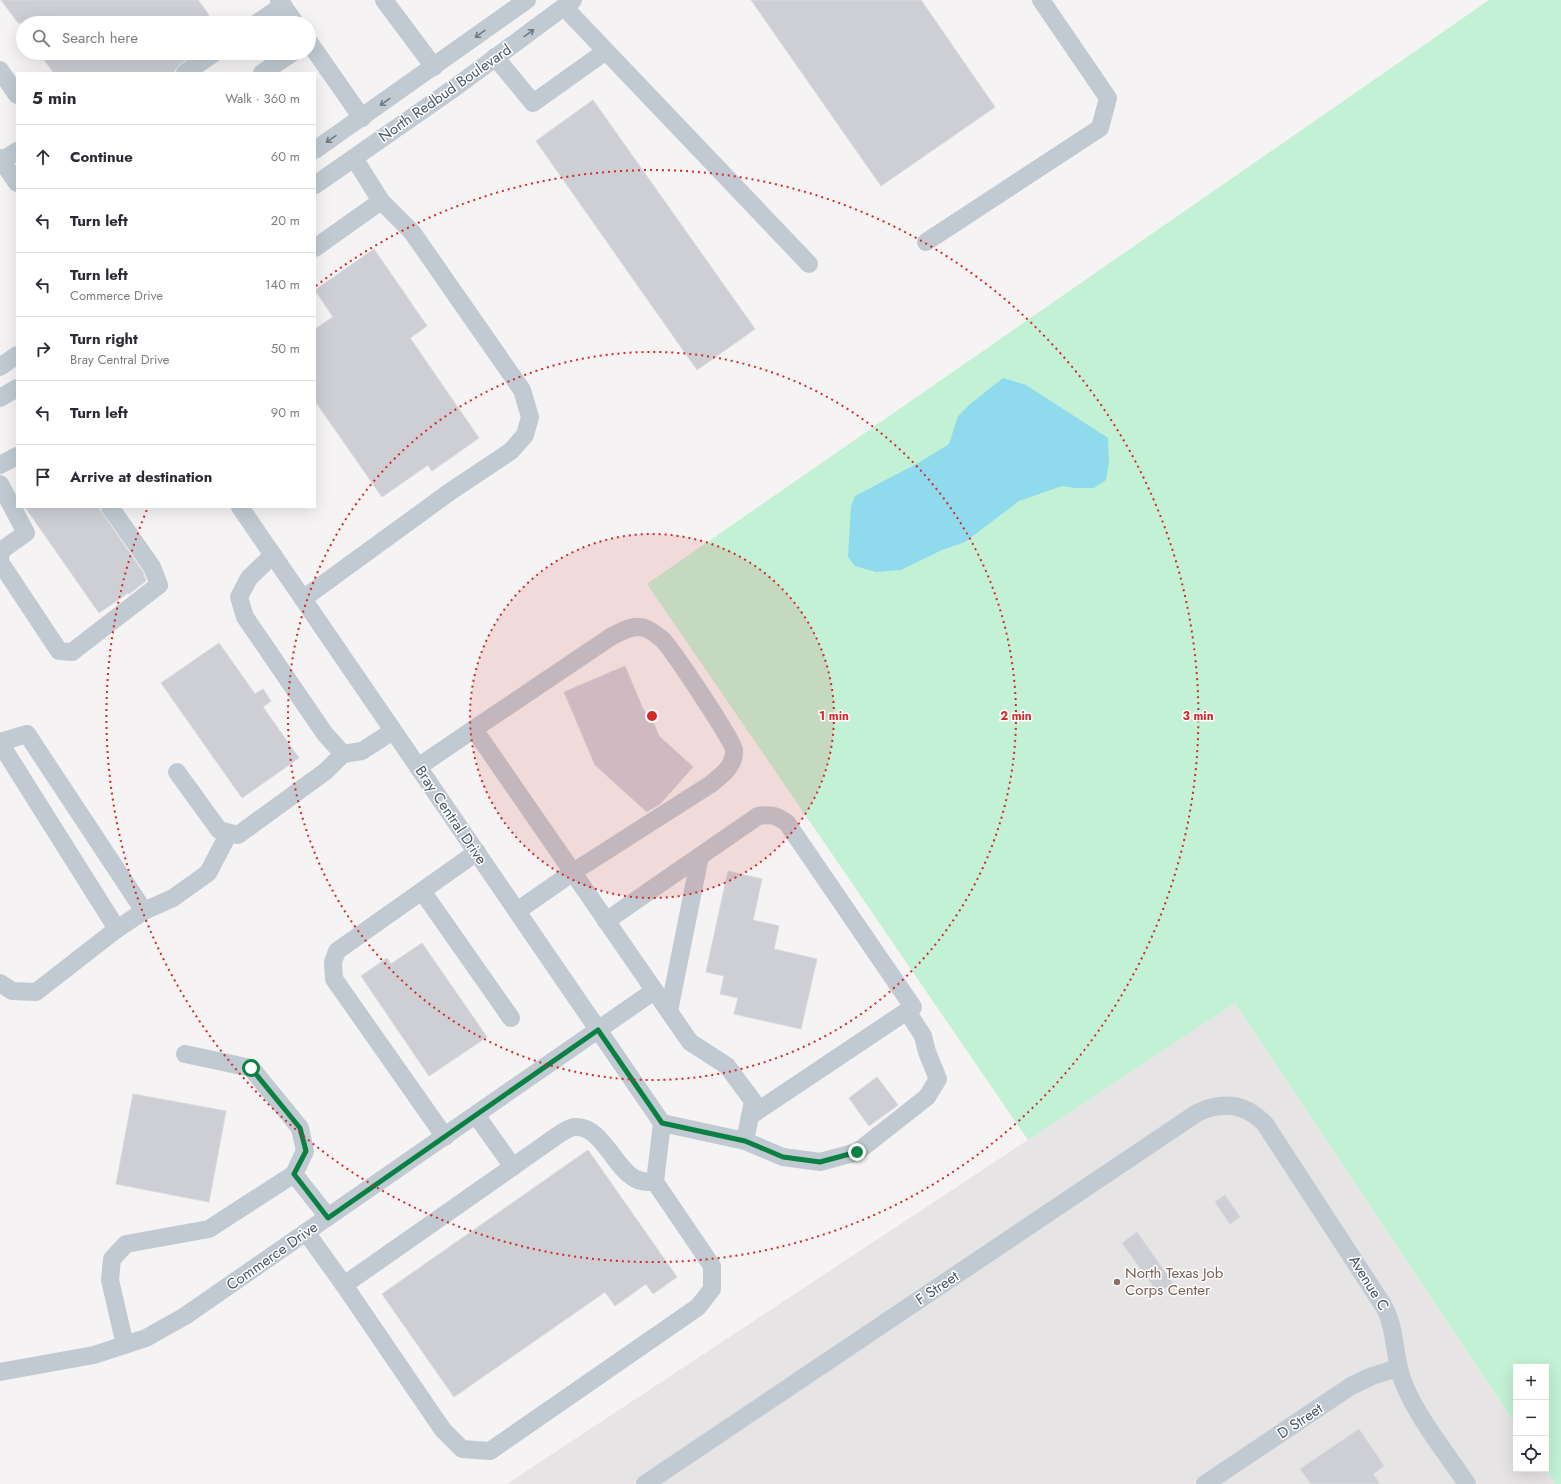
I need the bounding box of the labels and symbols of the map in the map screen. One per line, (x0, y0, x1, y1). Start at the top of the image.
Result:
one-way arrow (524, 29, 535, 37)
one-way arrow (474, 30, 485, 38)
street label: North Redbud Boulevard (374, 39, 516, 147)
one-way arrow (379, 98, 390, 106)
one-way arrow (326, 135, 337, 143)
text: 1 min (819, 707, 849, 725)
text: 2 min (1000, 707, 1032, 725)
text: 3 min (1182, 707, 1214, 725)
centre of rings (645, 709, 659, 723)
street label: Bray Central Drive (410, 761, 492, 869)
route start (242, 1059, 260, 1077)
route end (848, 1143, 866, 1161)
street label: Commerce Drive (222, 1216, 322, 1296)
street label: Avenue C (1343, 1251, 1395, 1315)
place label: North Texas Job Corps Center (1125, 1262, 1224, 1301)
street label: F Street (911, 1265, 963, 1310)
marker: North Texas Job Corps Center (1112, 1277, 1122, 1287)
street label: D Street (1273, 1398, 1327, 1444)

